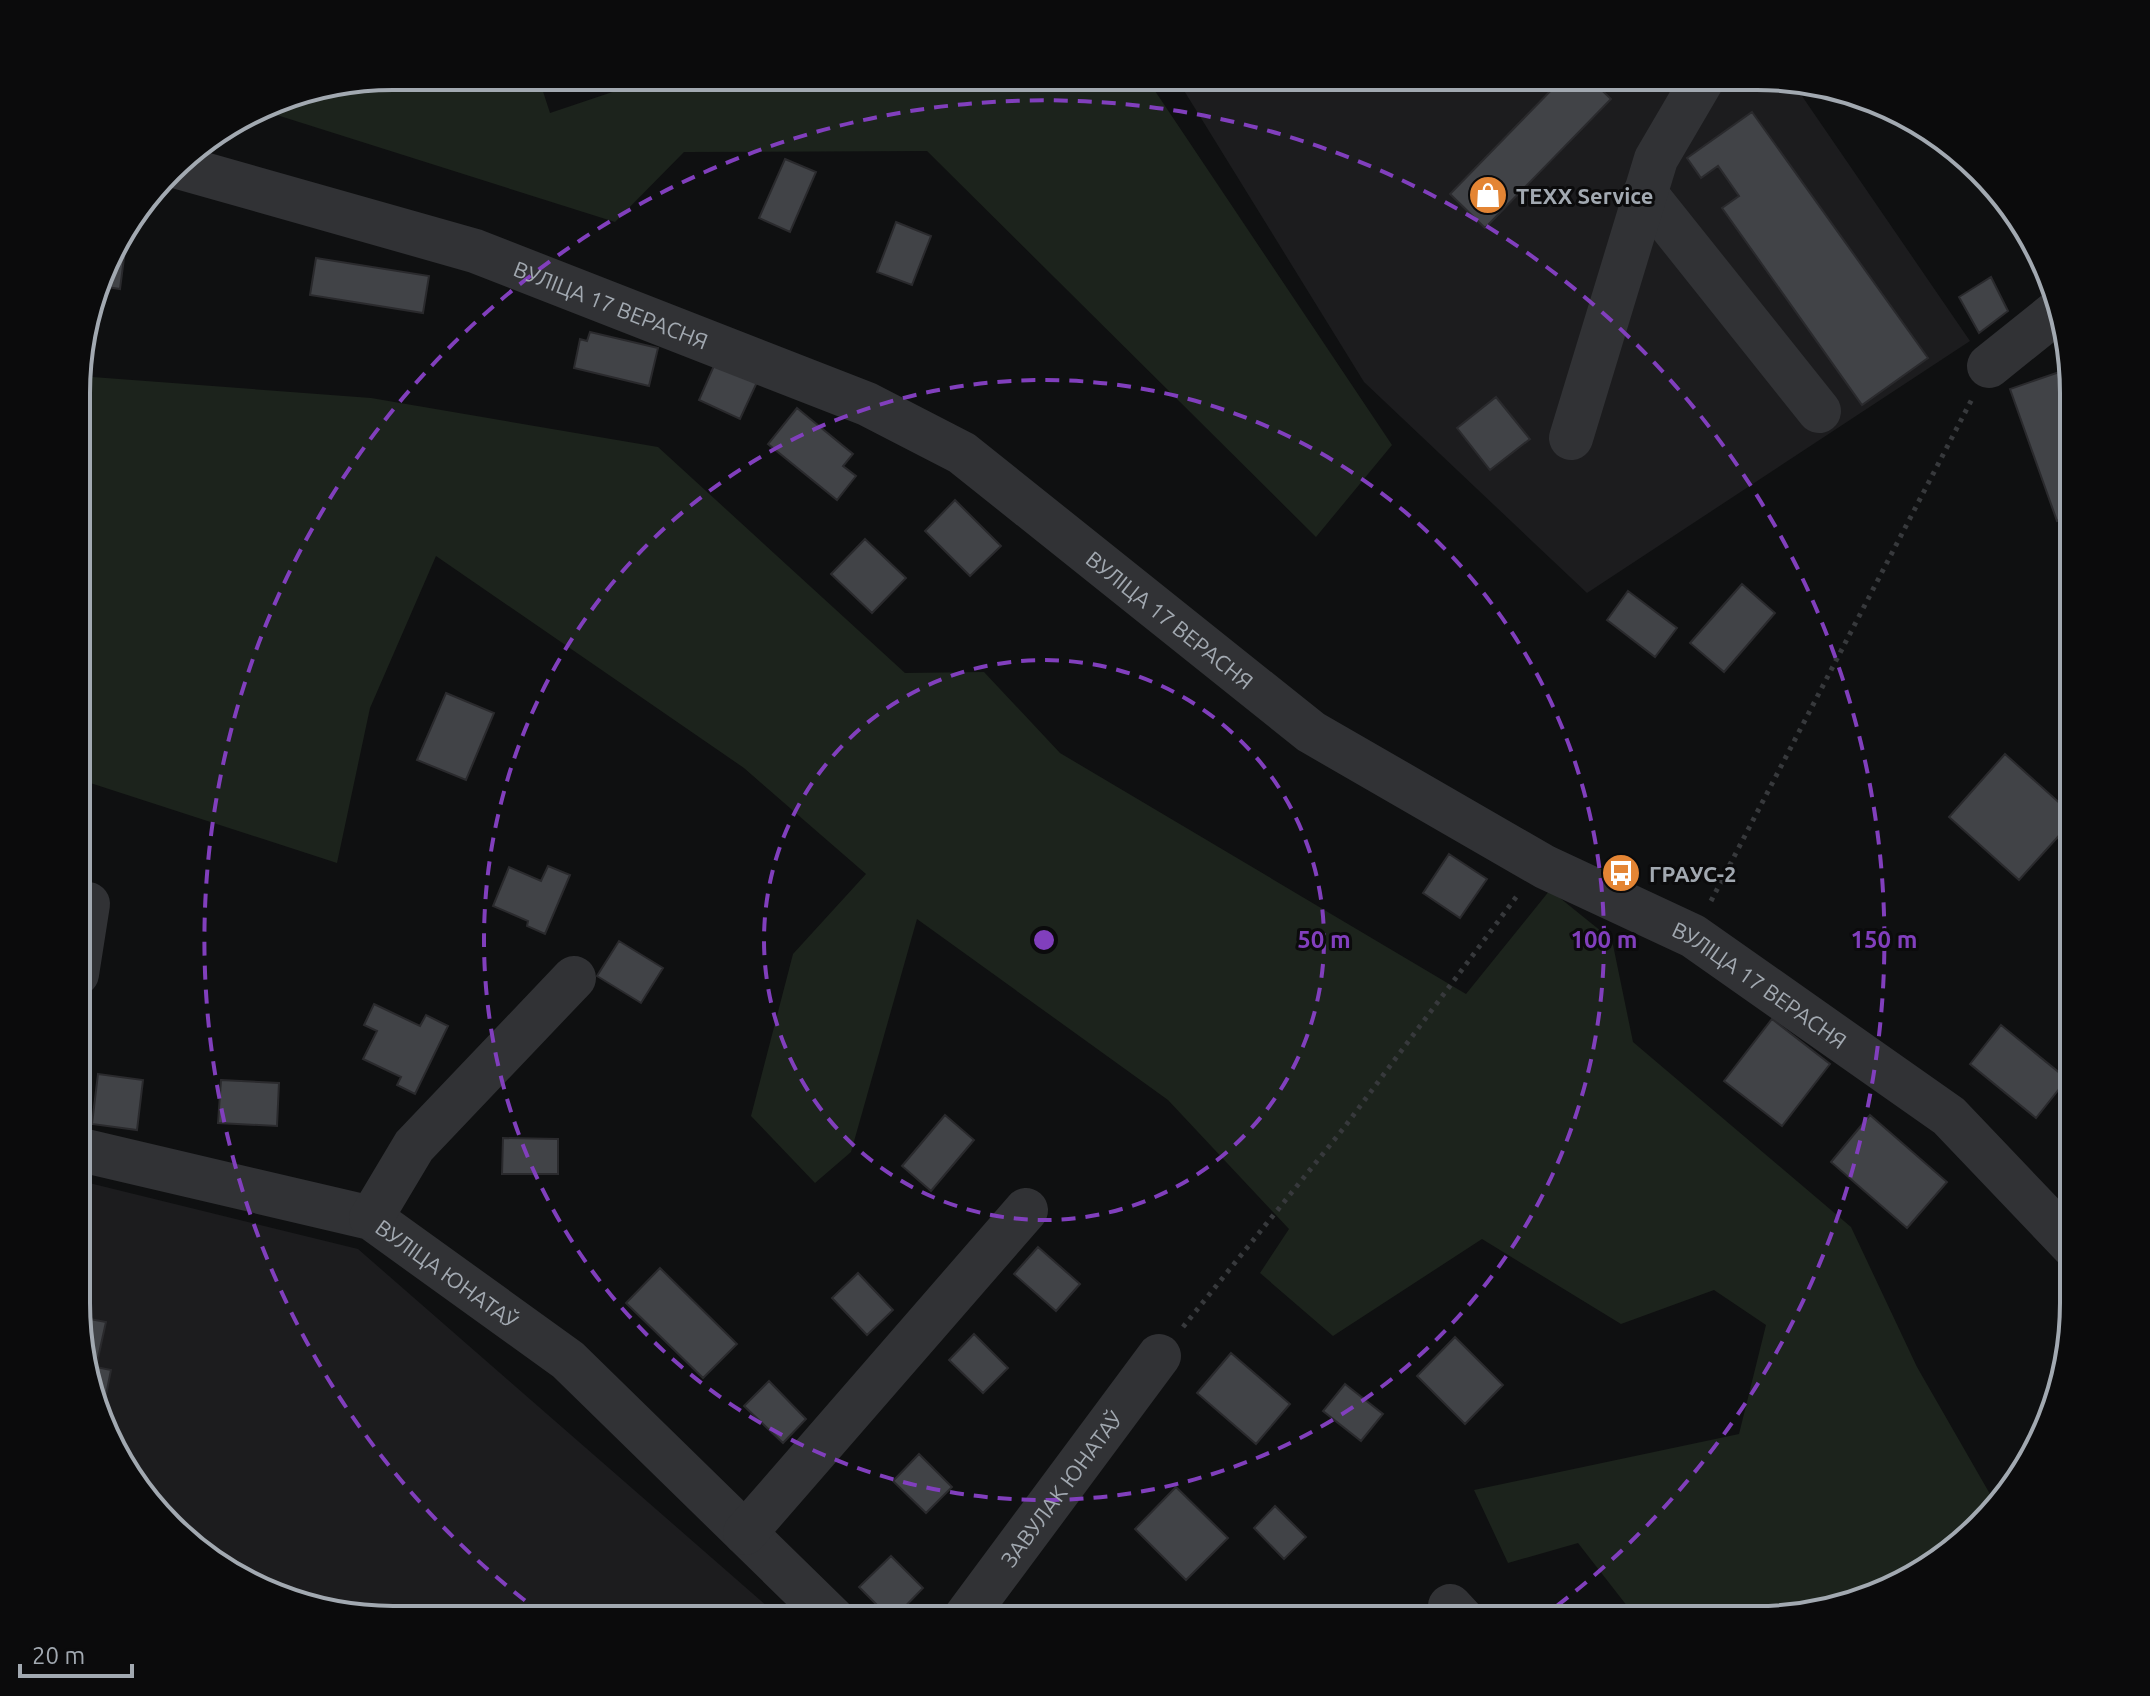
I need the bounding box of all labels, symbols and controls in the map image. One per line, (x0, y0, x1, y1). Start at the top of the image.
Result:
shop icon: TEXX Service (1467, 174, 1509, 216)
place label: TEXX Service (1516, 183, 1653, 208)
street label: ВУЛІЦА 17 ВЕРАСНЯ (510, 255, 712, 353)
street label: ВУЛІЦА 17 ВЕРАСНЯ (1082, 545, 1259, 694)
bus stop icon: ГРАУС-2 (1600, 852, 1642, 894)
place label: ГРАУС-2 (1649, 861, 1736, 886)
street label: ВУЛІЦА 17 ВЕРАСНЯ (1669, 916, 1852, 1053)
centre of rings (1030, 926, 1058, 954)
text: 50 m (1297, 926, 1351, 953)
text: 100 m (1571, 926, 1637, 953)
text: 150 m (1851, 926, 1917, 953)
street label: ВУЛІЦА ЮНАТАЎ (371, 1213, 524, 1333)
street label: ЗАВУЛАК ЮНАТАЎ (995, 1405, 1127, 1571)
scale bar (20, 1628, 132, 1678)
text: 20 m (32, 1642, 85, 1669)

